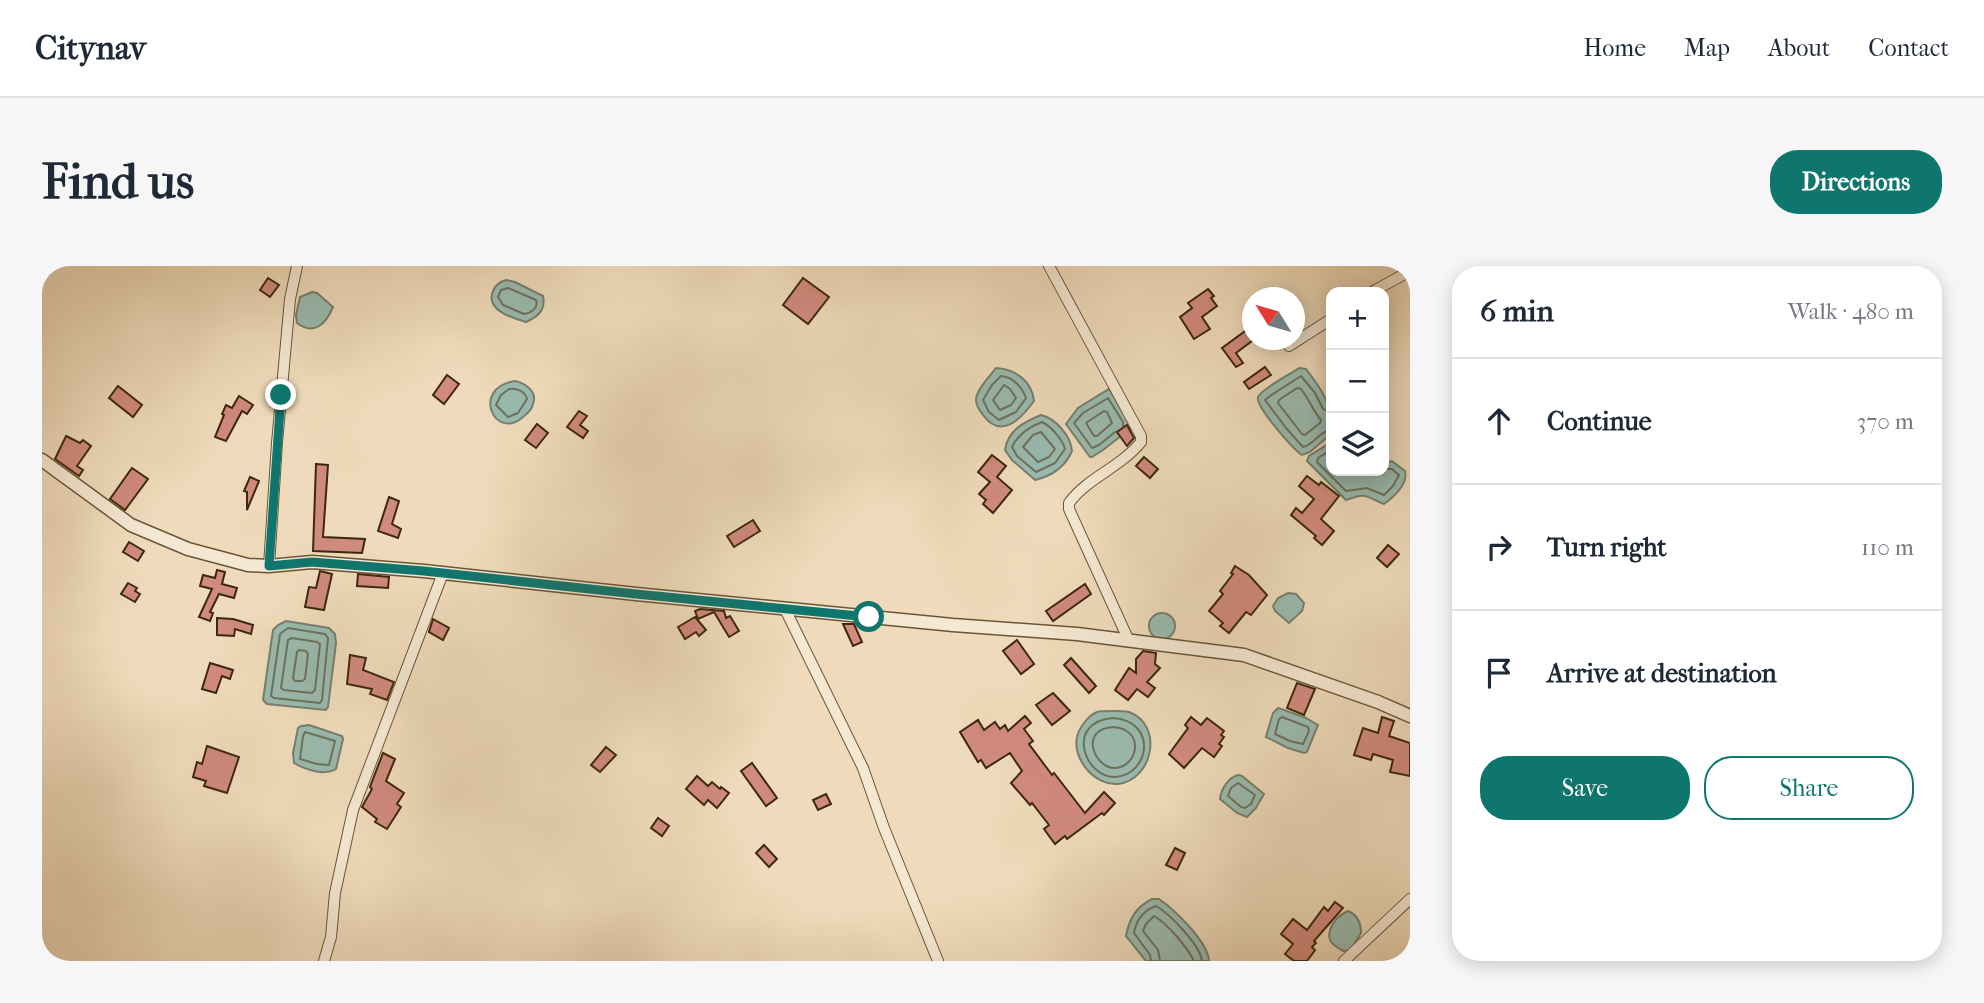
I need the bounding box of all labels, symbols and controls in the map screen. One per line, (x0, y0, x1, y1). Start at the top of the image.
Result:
text: Citynav (35, 29, 146, 68)
text: Home (1584, 34, 1646, 62)
text: Map (1684, 34, 1730, 62)
text: About (1768, 34, 1830, 62)
text: Contact (1868, 34, 1949, 62)
button: Directions (1770, 150, 1942, 214)
text: Find us (42, 153, 194, 211)
north arrow (1242, 287, 1305, 350)
map controls (1326, 287, 1389, 476)
button: + (1326, 287, 1389, 350)
text: 6 min (1480, 294, 1554, 329)
text: Walk · 480 m (1788, 298, 1914, 325)
button: − (1326, 350, 1389, 413)
route end (265, 379, 296, 410)
icon: ahead (1480, 402, 1518, 440)
text: Continue (1547, 406, 1652, 437)
text: 370 m (1857, 408, 1914, 435)
button: layers (1326, 413, 1389, 476)
icon: right (1480, 528, 1518, 566)
text: Turn right (1547, 532, 1667, 563)
text: 110 m (1861, 534, 1914, 561)
route start (853, 601, 884, 632)
icon: arrive (1480, 654, 1518, 692)
text: Arrive at destination (1547, 658, 1777, 689)
button: Save (1480, 756, 1690, 820)
button: Share (1704, 756, 1914, 820)

